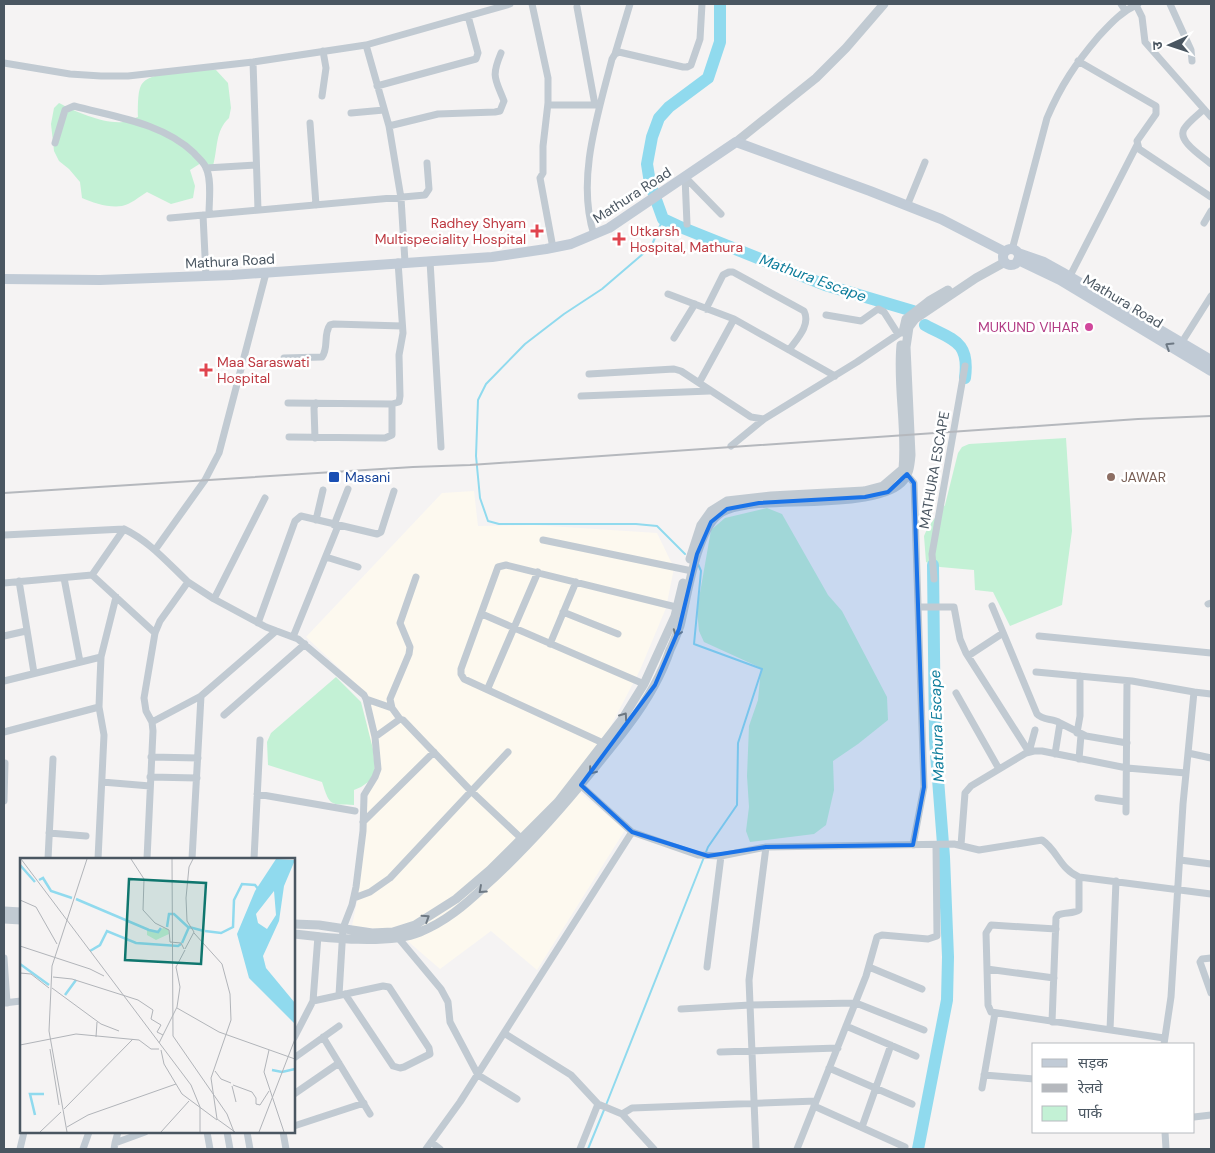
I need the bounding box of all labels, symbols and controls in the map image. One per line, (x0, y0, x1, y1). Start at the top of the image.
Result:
north arrow (1145, 20, 1195, 70)
text: उ (1148, 40, 1166, 50)
street label: Mathura Road (589, 163, 675, 227)
place label: Radhey Shyam Multispeciality Hospital (375, 214, 526, 248)
place label: Utkarsh Hospital, Mathura (630, 222, 743, 256)
marker: Radhey Shyam Multispeciality Hospital (530, 224, 544, 238)
marker: Utkarsh Hospital, Mathura (612, 232, 626, 246)
water label: Mathura Escape (757, 249, 870, 307)
street label: Mathura Road (185, 250, 275, 272)
street label: Mathura Road (1080, 270, 1166, 332)
place label: MUKUND VIHAR (978, 318, 1079, 336)
marker: MUKUND VIHAR (1083, 321, 1095, 333)
one-way arrow (1166, 342, 1175, 352)
place label: Maa Saraswati Hospital (217, 353, 310, 387)
marker: Maa Saraswati Hospital (199, 363, 213, 377)
street label: MATHURA ESCAPE (915, 410, 953, 530)
place label: Masani (345, 468, 390, 486)
place label: JAWAR (1121, 468, 1166, 486)
marker: Masani (327, 470, 341, 484)
marker: JAWAR (1105, 471, 1117, 483)
one-way arrow (673, 629, 683, 637)
water label: Mathura Escape (925, 669, 949, 782)
one-way arrow (618, 712, 627, 721)
one-way arrow (589, 765, 598, 774)
inset map (20, 858, 295, 1133)
one-way arrow (478, 884, 487, 893)
one-way arrow (421, 915, 430, 925)
legend (1032, 1043, 1195, 1133)
text: सड़क (1078, 1053, 1108, 1073)
text: रेलवे (1077, 1078, 1103, 1098)
text: पार्क (1078, 1103, 1102, 1123)

